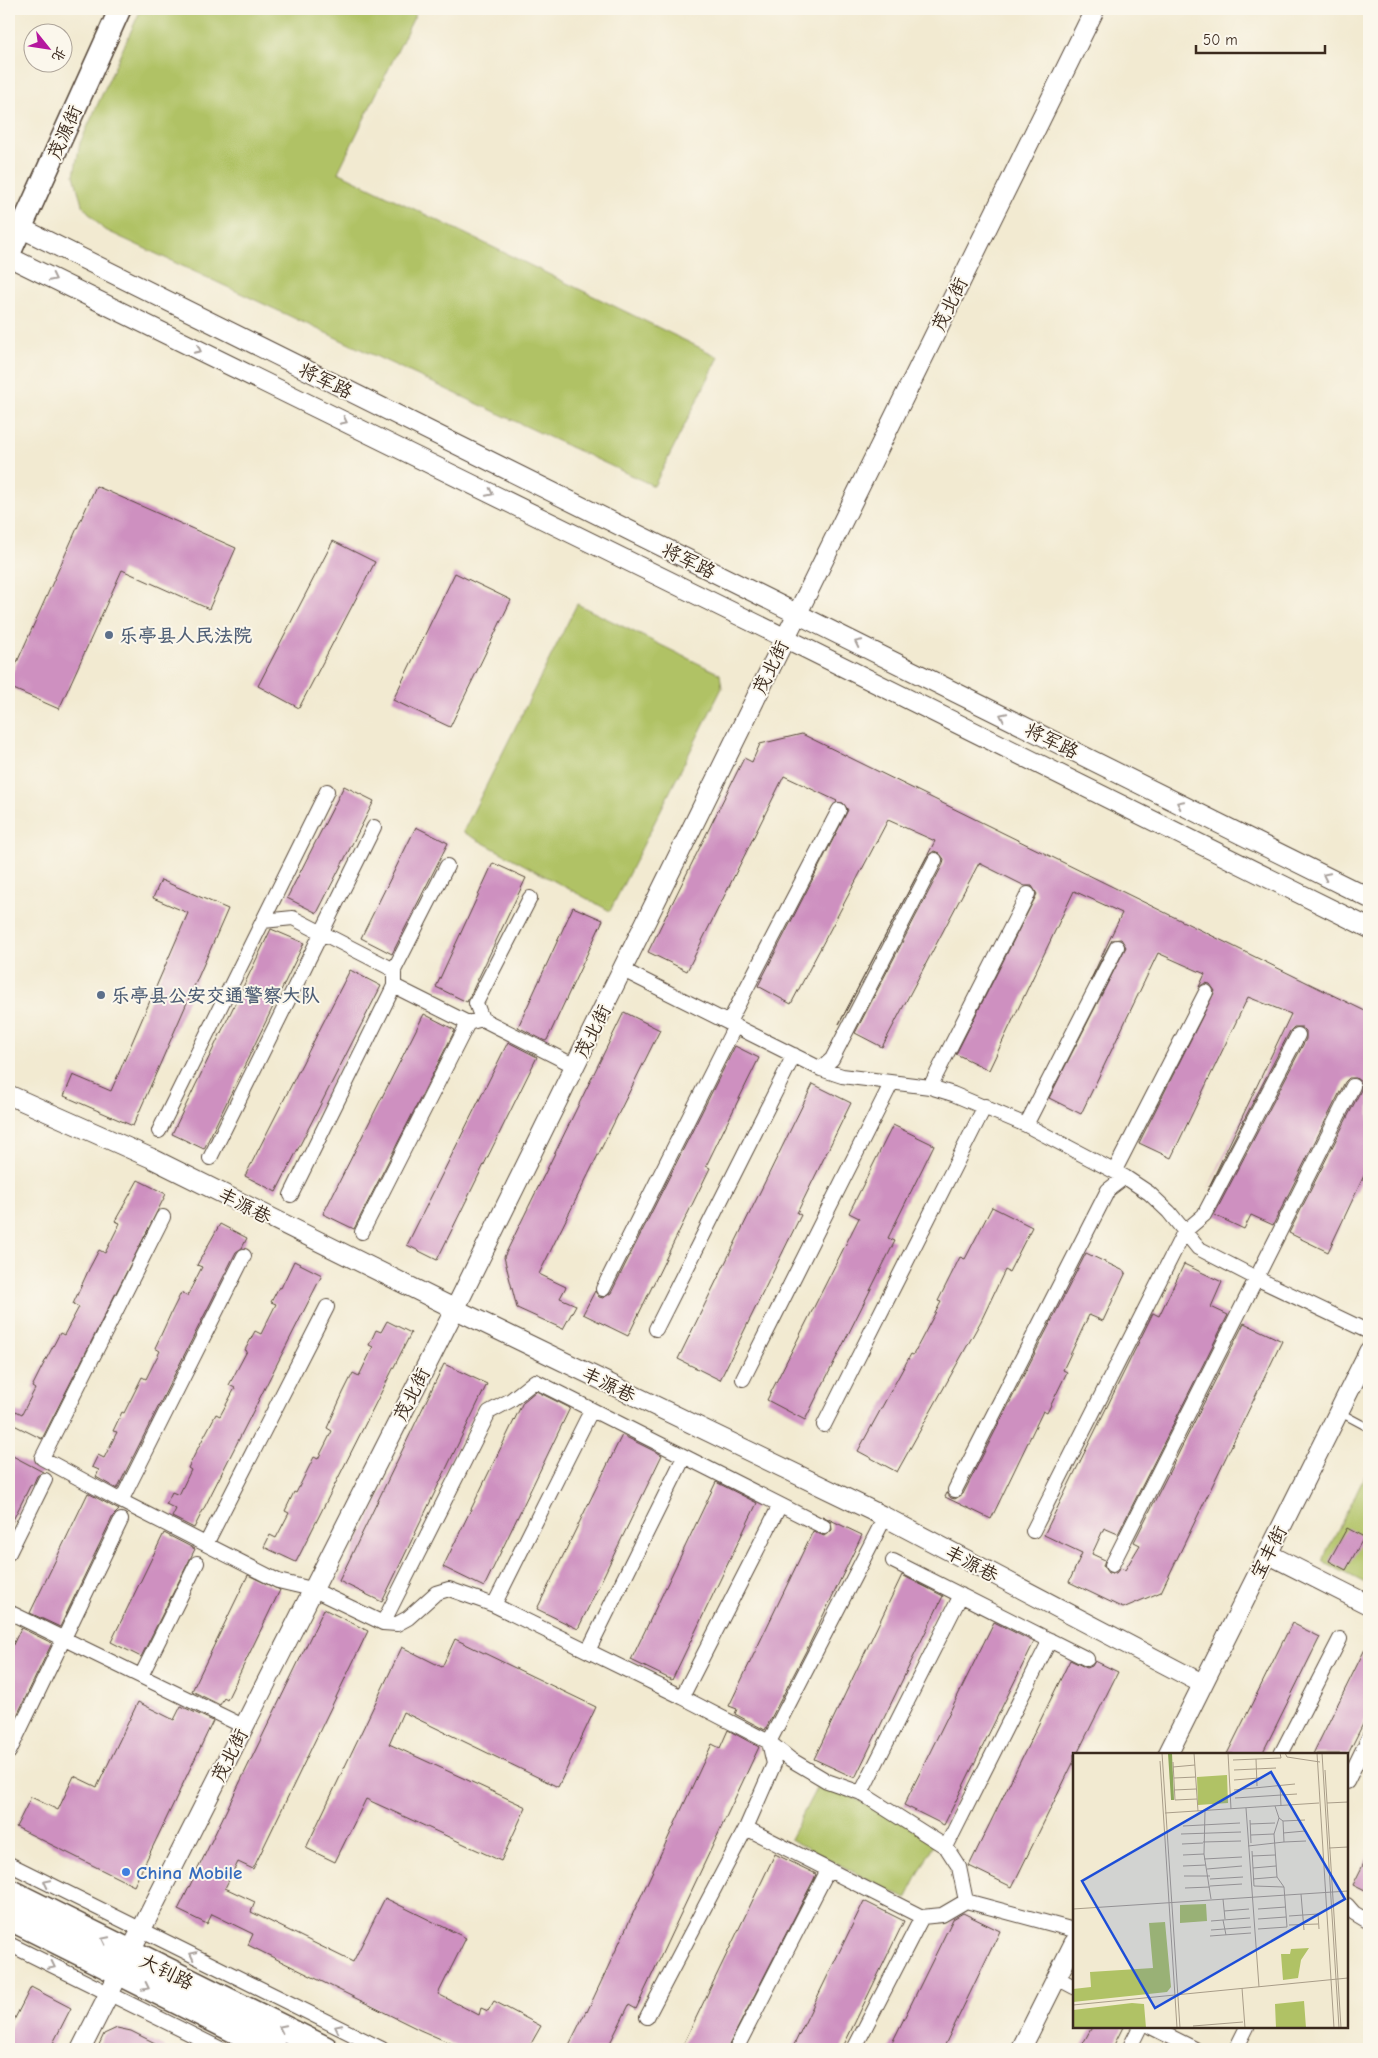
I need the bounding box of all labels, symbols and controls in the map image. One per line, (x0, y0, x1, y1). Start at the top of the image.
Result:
north arrow (22, 22, 72, 72)
scale bar (1196, 22, 1324, 54)
text: 50 m (1203, 31, 1238, 49)
text: 北 (48, 44, 70, 65)
street label: 茂源街 (43, 102, 87, 163)
one-way arrow (47, 272, 56, 282)
street label: 茂北街 (928, 274, 972, 335)
one-way arrow (193, 344, 202, 354)
street label: 将军路 (295, 359, 356, 403)
one-way arrow (339, 415, 348, 426)
one-way arrow (485, 487, 494, 497)
street label: 将军路 (658, 539, 719, 583)
place label: 乐亭县人民法院 (119, 625, 252, 647)
marker: 乐亭县人民法院 (103, 629, 115, 641)
street label: 茂北街 (749, 637, 793, 698)
one-way arrow (854, 639, 863, 650)
one-way arrow (1000, 712, 1009, 722)
street label: 将军路 (1021, 719, 1082, 763)
one-way arrow (1176, 800, 1185, 810)
one-way arrow (1322, 872, 1331, 882)
place label: 乐亭县公安交通警察大队 (111, 985, 320, 1007)
marker: 乐亭县公安交通警察大队 (95, 989, 107, 1001)
street label: 茂北街 (570, 1001, 616, 1062)
street label: 丰源巷 (214, 1183, 275, 1229)
street label: 丰源巷 (578, 1363, 639, 1407)
street label: 茂北街 (389, 1364, 435, 1425)
street label: 宝丰街 (1246, 1522, 1292, 1583)
street label: 丰源巷 (941, 1541, 1002, 1587)
street label: 茂北街 (207, 1725, 253, 1786)
inset map (1073, 1753, 1348, 2028)
place label: China Mobile (136, 1862, 242, 1884)
marker: China Mobile (120, 1866, 132, 1878)
one-way arrow (44, 1879, 53, 1889)
one-way arrow (101, 1936, 110, 1946)
street label: 大钊路 (136, 1950, 197, 1994)
one-way arrow (189, 1951, 198, 1961)
one-way arrow (47, 1959, 56, 1969)
one-way arrow (141, 1981, 150, 1991)
one-way arrow (278, 2023, 287, 2034)
one-way arrow (335, 2024, 344, 2034)

